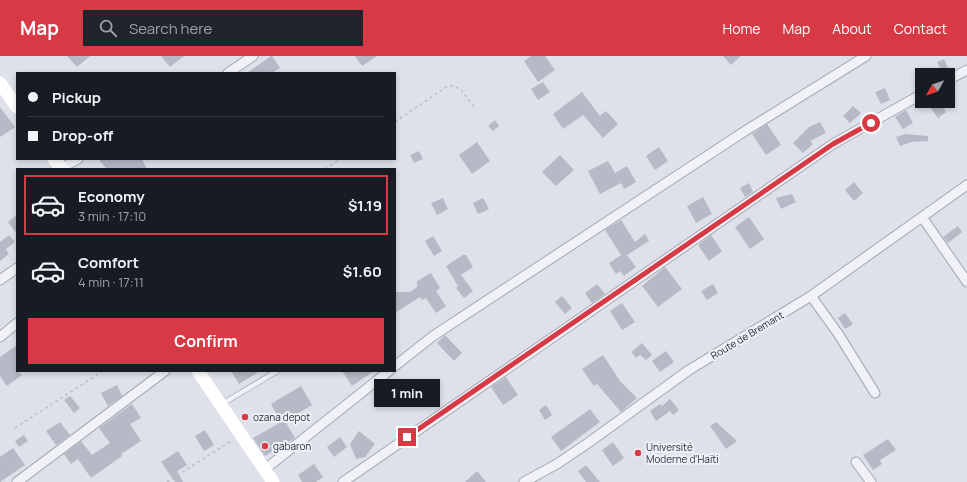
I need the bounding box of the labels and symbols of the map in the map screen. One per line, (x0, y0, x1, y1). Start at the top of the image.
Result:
north arrow (915, 68, 955, 108)
route start (862, 114, 880, 132)
street label: Route de Bremant (708, 308, 786, 362)
callout: 1 min (374, 379, 440, 407)
place label: ozana depot (253, 410, 310, 424)
marker: ozana depot (240, 412, 250, 422)
route end (398, 428, 416, 446)
place label: gabaron (273, 439, 311, 453)
place label: Université Moderne d'Haïti (646, 440, 719, 466)
marker: gabaron (260, 441, 270, 451)
marker: Université Moderne d'Haïti (633, 448, 643, 458)

